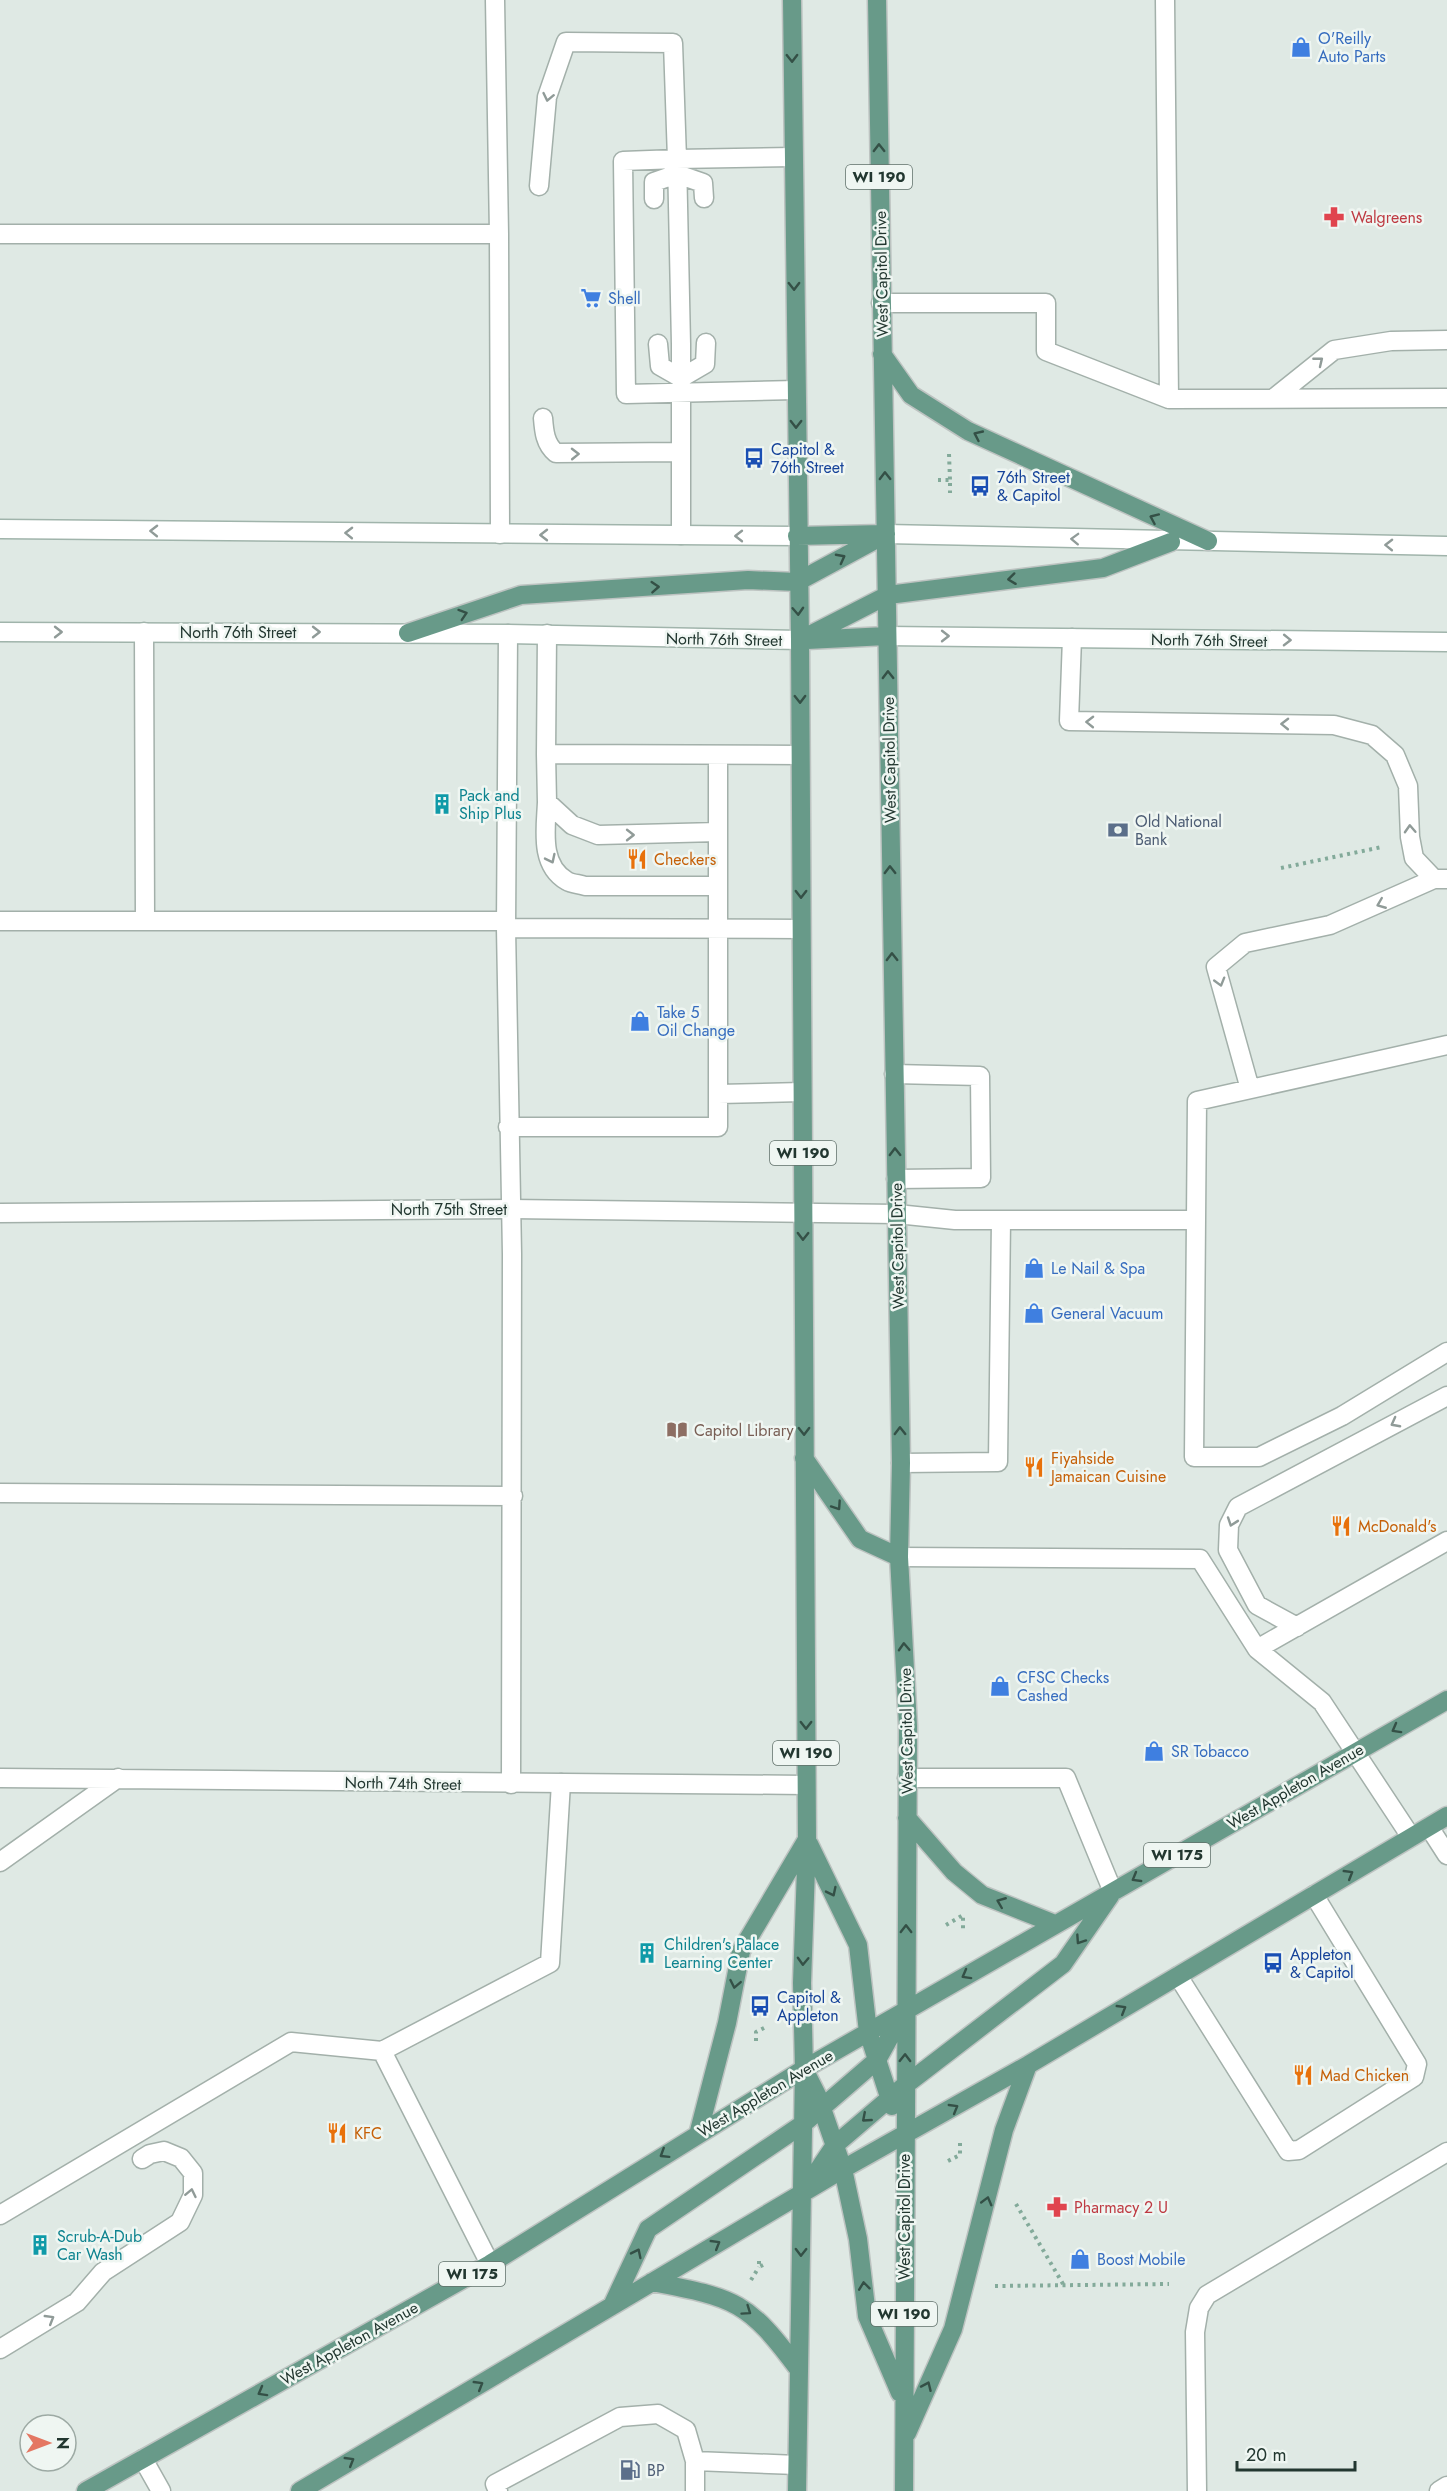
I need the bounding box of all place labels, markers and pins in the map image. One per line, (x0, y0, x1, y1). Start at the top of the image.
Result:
place label: O'Reilly Auto Parts (1318, 27, 1386, 68)
shop icon: O'Reilly Auto Parts (1289, 35, 1313, 59)
pharmacy icon: Walgreens (1322, 205, 1346, 229)
place label: Walgreens (1351, 206, 1422, 229)
supermarket icon: Shell (579, 286, 603, 310)
place label: Shell (608, 287, 641, 310)
place label: Capitol & 76th Street (771, 438, 844, 479)
bus stop icon: Capitol & 76th Street (742, 446, 766, 470)
place label: 76th Street & Capitol (997, 466, 1070, 507)
bus stop icon: 76th Street & Capitol (968, 474, 992, 498)
place label: Pack and Ship Plus (459, 784, 522, 825)
building icon: Pack and Ship Plus (430, 792, 454, 816)
place label: Old National Bank (1135, 810, 1222, 851)
bank icon: Old National Bank (1106, 818, 1130, 842)
restaurant icon: Checkers (625, 847, 649, 871)
place label: Checkers (654, 848, 716, 871)
place label: Take 5 Oil Change (657, 1001, 735, 1042)
shop icon: Take 5 Oil Change (628, 1009, 652, 1033)
shop icon: Le Nail & Spa (1022, 1256, 1046, 1280)
place label: Le Nail & Spa (1051, 1257, 1145, 1280)
shop icon: General Vacuum (1022, 1301, 1046, 1325)
place label: General Vacuum (1051, 1302, 1164, 1325)
library icon: Capitol Library (665, 1418, 689, 1442)
place label: Capitol Library (694, 1419, 795, 1442)
place label: Fiyahside Jamaican Cuisine (1049, 1447, 1166, 1488)
restaurant icon: Fiyahside Jamaican Cuisine (1022, 1455, 1046, 1479)
restaurant icon: McDonald's (1329, 1514, 1353, 1538)
place label: McDonald's (1358, 1515, 1437, 1538)
place label: CFSC Checks Cashed (1017, 1666, 1109, 1707)
shop icon: CFSC Checks Cashed (988, 1674, 1012, 1698)
shop icon: SR Tobacco (1142, 1739, 1166, 1763)
place label: SR Tobacco (1171, 1740, 1249, 1763)
place label: Children's Palace Learning Center (664, 1933, 779, 1974)
building icon: Children's Palace Learning Center (635, 1941, 659, 1965)
place label: Appleton & Capitol (1290, 1943, 1354, 1984)
bus stop icon: Appleton & Capitol (1261, 1951, 1285, 1975)
place label: Capitol & Appleton (777, 1986, 841, 2027)
bus stop icon: Capitol & Appleton (748, 1994, 772, 2018)
restaurant icon: Mad Chicken (1291, 2063, 1315, 2087)
place label: Mad Chicken (1320, 2064, 1409, 2087)
restaurant icon: KFC (325, 2121, 349, 2145)
place label: KFC (354, 2122, 382, 2145)
pharmacy icon: Pharmacy 2 U (1045, 2195, 1069, 2219)
place label: Pharmacy 2 U (1074, 2196, 1168, 2219)
place label: Scrub-A-Dub Car Wash (57, 2225, 142, 2266)
building icon: Scrub-A-Dub Car Wash (28, 2233, 52, 2257)
shop icon: Boost Mobile (1068, 2247, 1092, 2271)
place label: Boost Mobile (1097, 2248, 1185, 2271)
fuel station icon: BP (618, 2458, 642, 2482)
place label: BP (647, 2459, 665, 2482)

